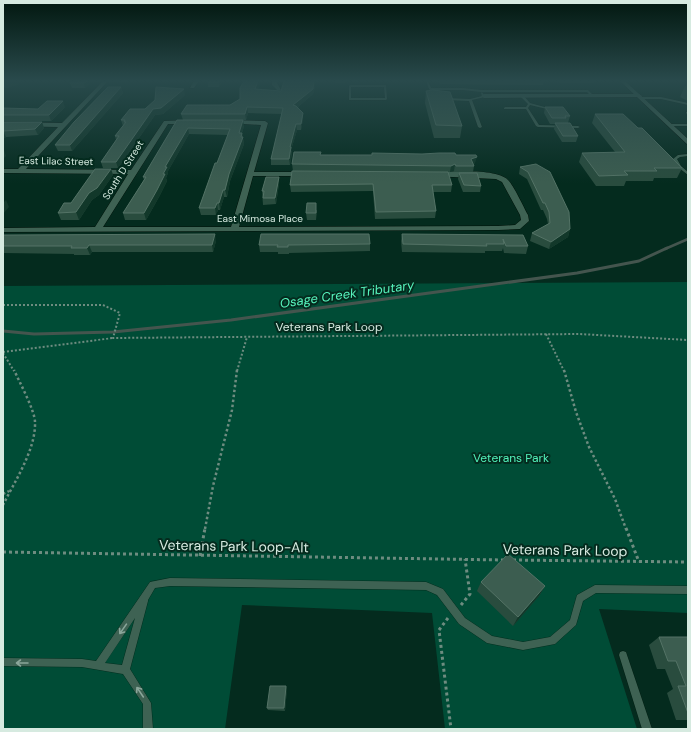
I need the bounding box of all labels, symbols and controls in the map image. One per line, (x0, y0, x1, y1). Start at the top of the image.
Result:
street label: South D Street (100, 138, 146, 202)
street label: East Lilac Street (19, 154, 93, 168)
street label: East Mimosa Place (217, 212, 303, 225)
water label: Osage Creek Tributary (279, 276, 416, 312)
street label: Veterans Park Loop (276, 319, 383, 335)
park label: Veterans Park (473, 450, 549, 466)
street label: Veterans Park Loop-Alt (159, 536, 309, 556)
street label: Veterans Park Loop (502, 540, 628, 560)
one-way arrow (119, 623, 127, 634)
one-way arrow (16, 659, 29, 667)
one-way arrow (136, 687, 144, 698)

